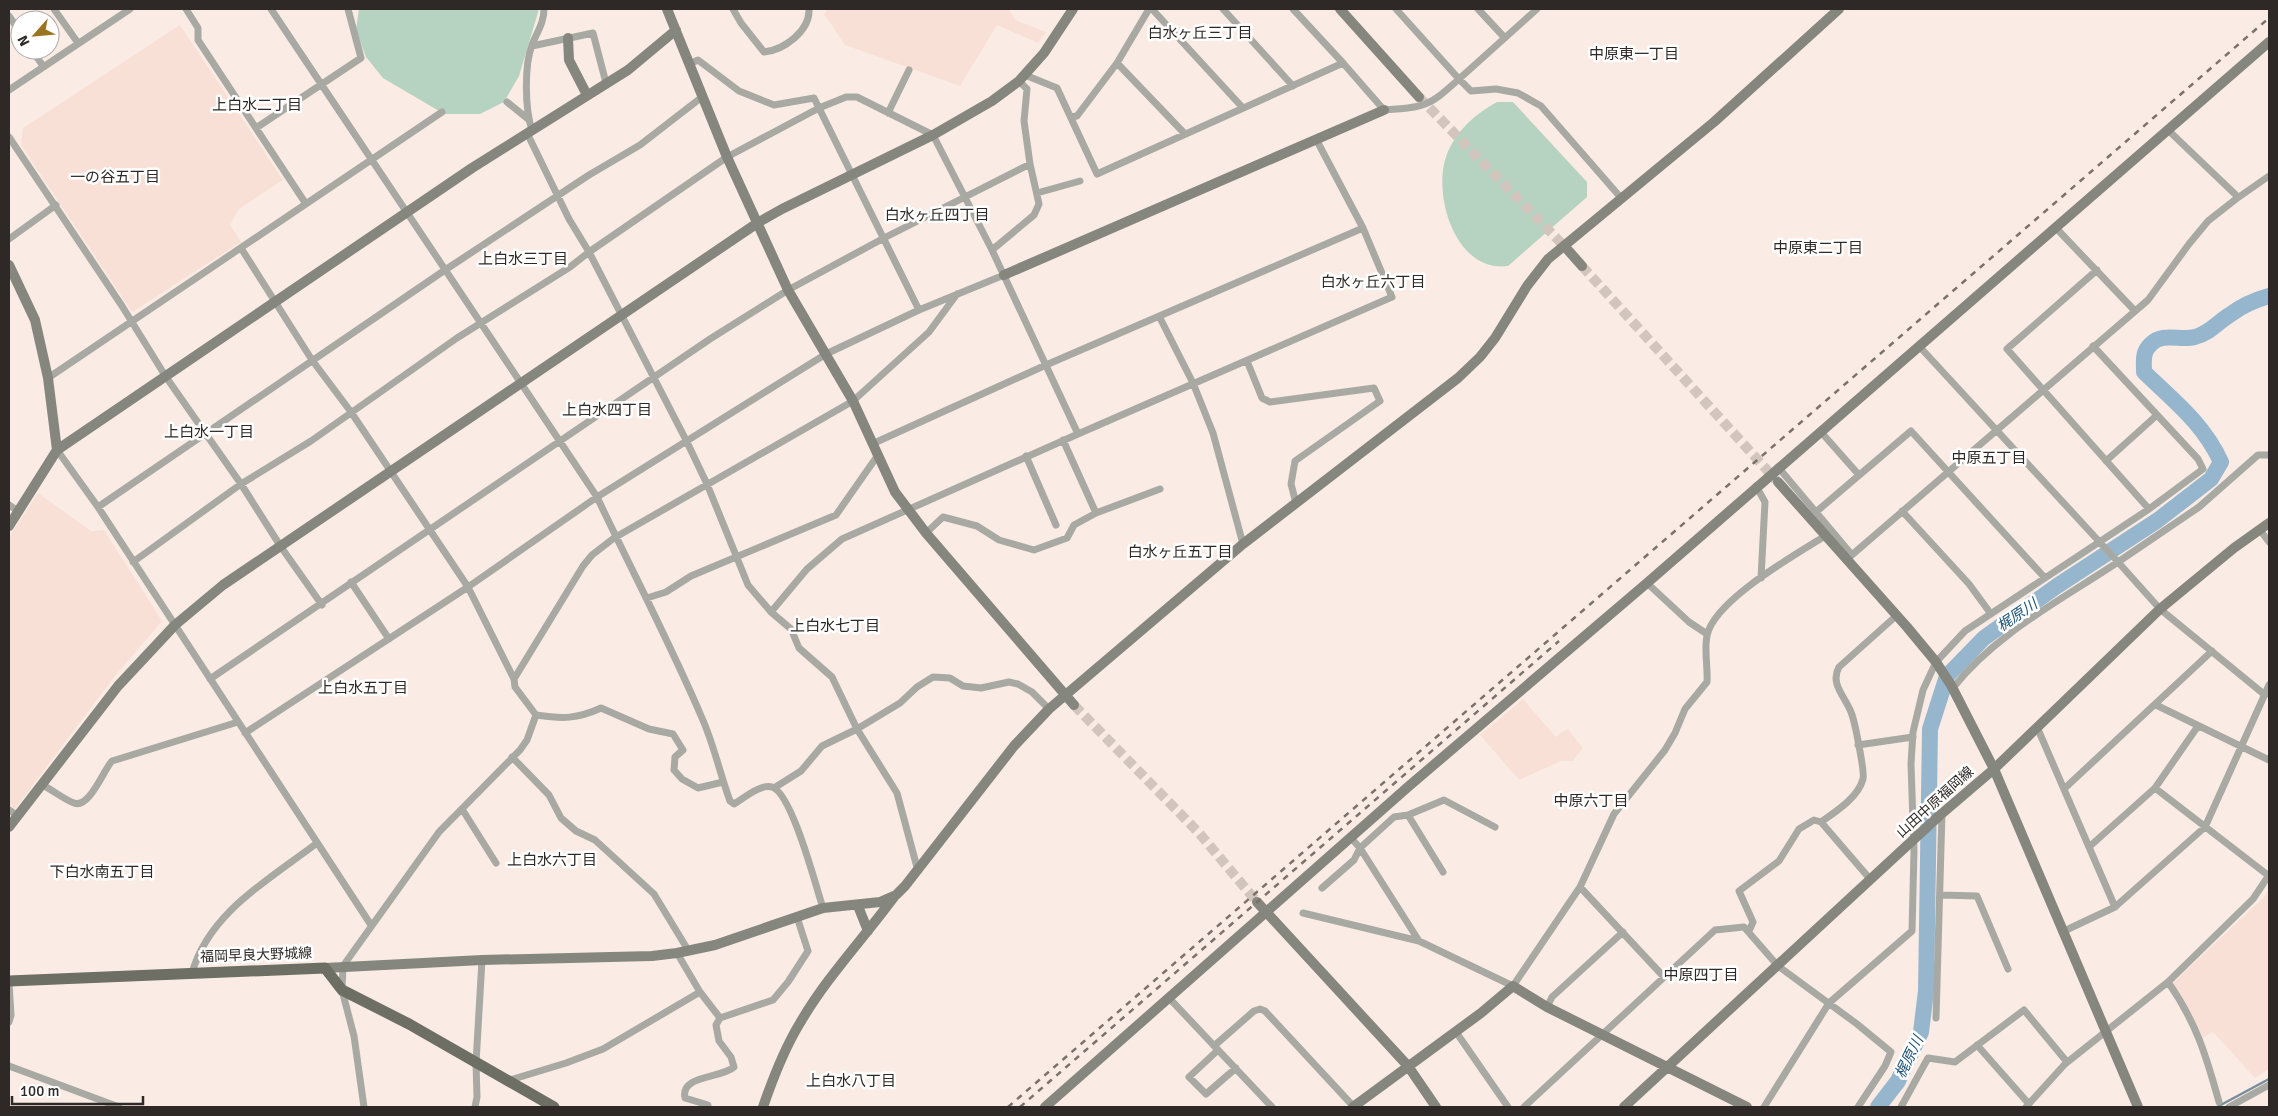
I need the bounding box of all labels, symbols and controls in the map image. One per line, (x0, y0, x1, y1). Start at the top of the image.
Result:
north arrow (10, 10, 60, 60)
district label: 白水ヶ丘三丁目 (1147, 24, 1253, 42)
text: N (14, 32, 34, 49)
district label: 中原東一丁目 (1589, 45, 1679, 63)
district label: 上白水二丁目 (212, 96, 302, 114)
district label: 一の谷五丁目 (70, 168, 160, 186)
district label: 白水ヶ丘四丁目 (884, 206, 990, 224)
district label: 中原東二丁目 (1773, 239, 1863, 257)
district label: 上白水三丁目 (478, 250, 568, 268)
district label: 白水ヶ丘六丁目 (1320, 273, 1426, 291)
district label: 上白水四丁目 (562, 401, 652, 419)
district label: 上白水一丁目 (164, 423, 254, 441)
district label: 中原五丁目 (1951, 449, 2027, 467)
district label: 白水ヶ丘五丁目 (1127, 543, 1233, 561)
water label: 梶原川 (1993, 594, 2042, 635)
district label: 上白水七丁目 (790, 617, 880, 635)
district label: 上白水五丁目 (318, 679, 408, 697)
street label: 山田中原福岡線 (1893, 763, 1977, 841)
district label: 中原六丁目 (1553, 792, 1629, 810)
district label: 上白水六丁目 (507, 851, 597, 869)
district label: 下白水南五丁目 (49, 863, 155, 881)
street label: 福岡早良大野城線 (200, 945, 312, 965)
district label: 中原四丁目 (1663, 966, 1739, 984)
water label: 梶原川 (1891, 1031, 1928, 1081)
district label: 上白水八丁目 (806, 1072, 896, 1090)
scale bar (12, 1074, 144, 1106)
text: 100 m (20, 1082, 60, 1100)

